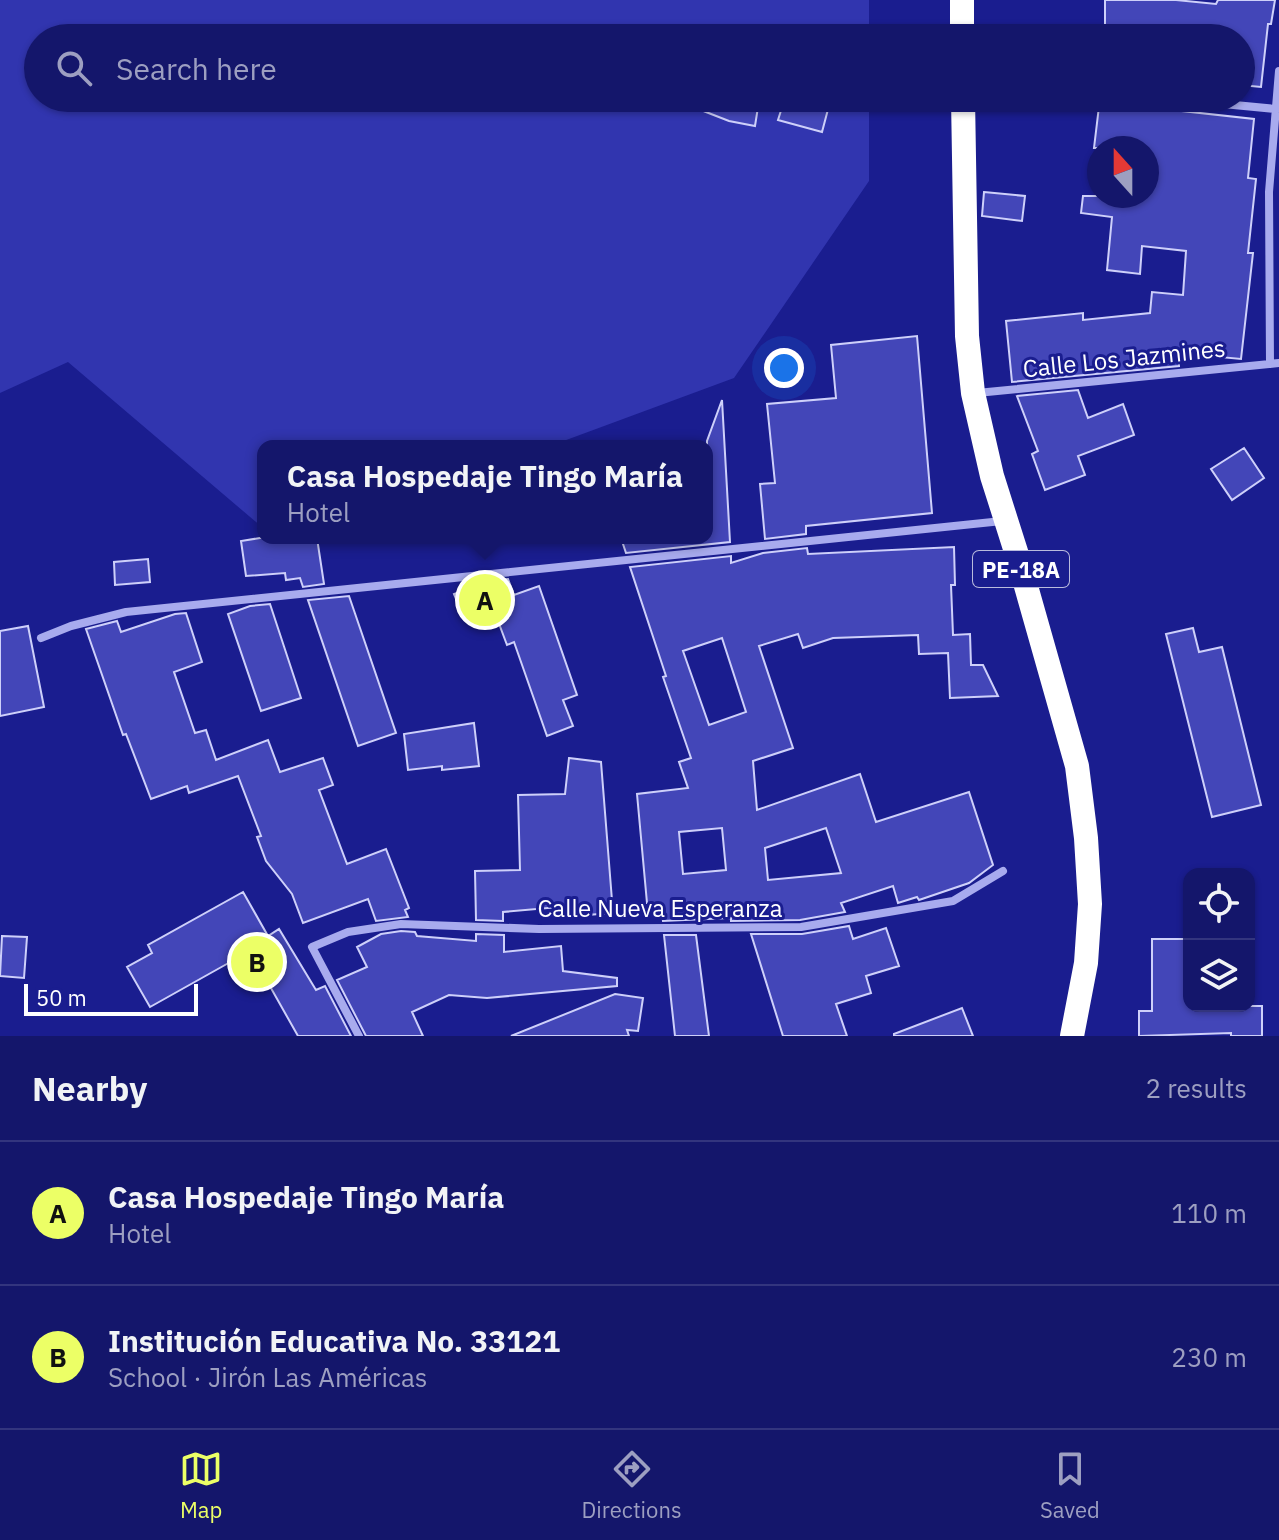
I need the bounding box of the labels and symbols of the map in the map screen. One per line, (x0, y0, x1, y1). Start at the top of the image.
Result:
north arrow (1087, 136, 1159, 208)
street label: Calle Los Jazmines (1021, 331, 1227, 385)
your location (764, 348, 804, 388)
road number: PE-18A (973, 551, 1069, 587)
pin: A (459, 570, 511, 630)
street label: Calle Nueva Esperanza (537, 892, 783, 924)
pin: B (231, 932, 283, 992)
scale bar (24, 980, 198, 1016)

